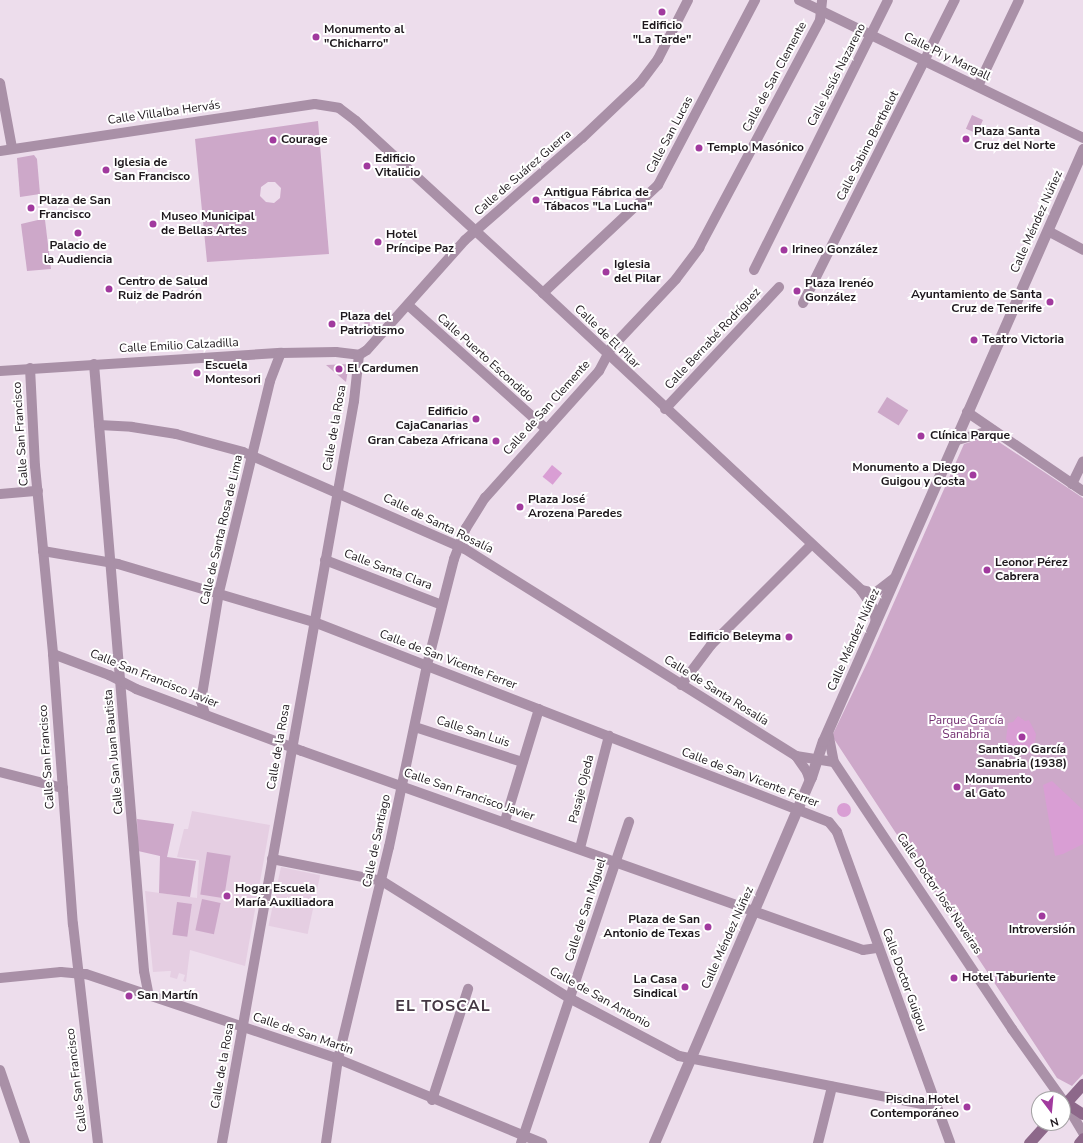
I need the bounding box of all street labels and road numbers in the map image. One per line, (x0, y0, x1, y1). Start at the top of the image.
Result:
street label: Calle de San Clemente (740, 19, 810, 135)
street label: Calle Jesús Nazareno (805, 21, 869, 129)
street label: Calle Pi y Margall (901, 30, 993, 84)
street label: Calle Sabino Berthelot (834, 89, 902, 203)
street label: Calle San Lucas (644, 94, 696, 176)
street label: Calle Villalba Hervás (107, 98, 221, 128)
street label: Calle de Suárez Guerra (472, 127, 574, 219)
street label: Calle Méndez Núñez (1008, 169, 1066, 275)
street label: Calle Bernabé Rodríguez (662, 285, 764, 393)
street label: Calle de El Pilar (571, 302, 643, 372)
street label: Calle Puerto Escondido (434, 311, 536, 405)
street label: Calle Emilio Calzadilla (119, 336, 239, 356)
street label: Calle de San Clemente (501, 358, 593, 458)
street label: Calle San Francisco (10, 381, 32, 487)
street label: Calle de la Rosa (320, 384, 350, 472)
street label: Calle de Santa Rosa de Lima (198, 454, 246, 606)
street label: Calle de Santa Rosalía (381, 491, 495, 557)
street label: Calle Santa Clara (342, 547, 434, 593)
street label: Calle Méndez Núñez (825, 587, 883, 693)
street label: Calle de San Vicente Ferrer (377, 627, 519, 693)
street label: Calle San Francisco Javier (88, 647, 220, 711)
street label: Calle de Santa Rosalía (661, 653, 771, 729)
street label: Calle San Juan Bautista (101, 689, 127, 815)
street label: Calle de la Rosa (264, 703, 294, 791)
street label: Calle San Francisco (36, 704, 58, 810)
street label: Calle San Luis (435, 713, 511, 751)
street label: Calle de San Vicente Ferrer (679, 745, 821, 811)
street label: Pasaje Ojeda (567, 753, 597, 825)
street label: Calle San Francisco Javier (402, 766, 536, 824)
street label: Calle de Santiago (360, 793, 394, 889)
street label: Calle Doctor José Naveiras (893, 831, 985, 957)
street label: Calle de San Miguel (563, 857, 609, 963)
street label: Calle Méndez Núñez (699, 885, 757, 991)
street label: Calle Doctor Guigou (879, 926, 929, 1034)
street label: Calle de San Antonio (547, 964, 653, 1032)
street label: Calle de San Martin (251, 1010, 355, 1058)
street label: Calle de la Rosa (208, 1022, 238, 1110)
street label: Calle San Francisco (63, 1027, 91, 1133)

